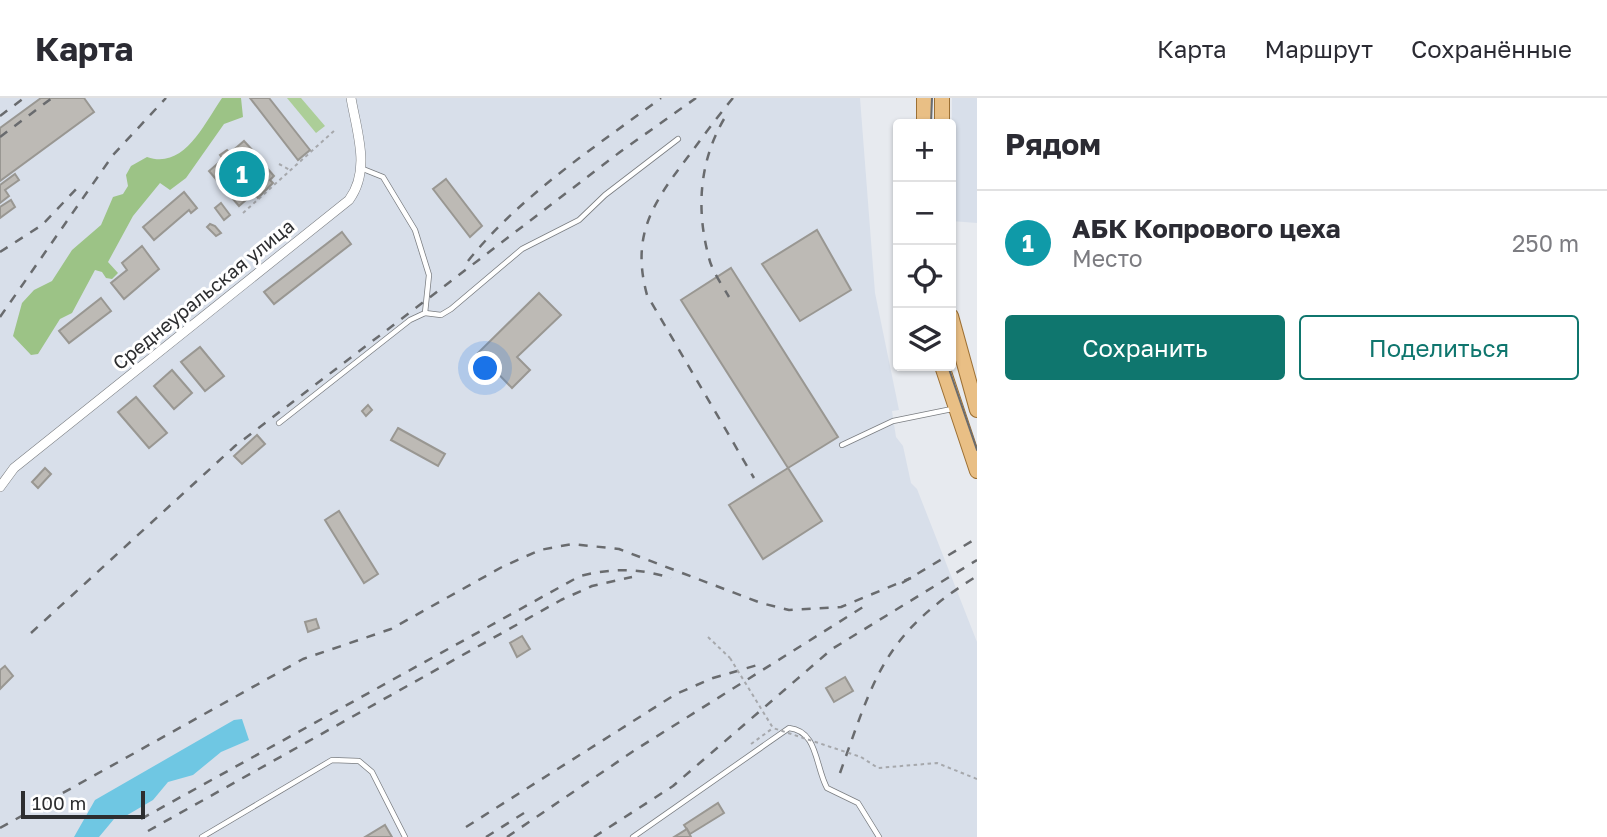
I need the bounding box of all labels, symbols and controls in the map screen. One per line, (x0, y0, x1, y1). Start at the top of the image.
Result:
text: Карта (35, 29, 134, 68)
text: Карта (1157, 34, 1227, 63)
text: Маршрут (1265, 34, 1373, 63)
text: Сохранённые (1411, 34, 1572, 63)
map controls (893, 119, 956, 371)
button: + (893, 119, 956, 182)
text: Рядом (1005, 126, 1101, 162)
pin: 1 (219, 148, 265, 200)
button: − (893, 182, 956, 245)
text: АБК Копрового цеха (1072, 213, 1341, 244)
street label: Среднеуральская улица (108, 214, 298, 374)
text: 1 (1022, 229, 1034, 257)
text: 250 m (1512, 229, 1579, 257)
text: Место (1072, 244, 1143, 272)
button: locate (893, 245, 956, 308)
button: layers (893, 308, 956, 371)
button: Сохранить (1005, 315, 1285, 380)
button: Поделиться (1299, 315, 1579, 380)
your location (468, 351, 502, 385)
scale bar (21, 788, 145, 820)
text: 100 m (32, 791, 86, 814)

